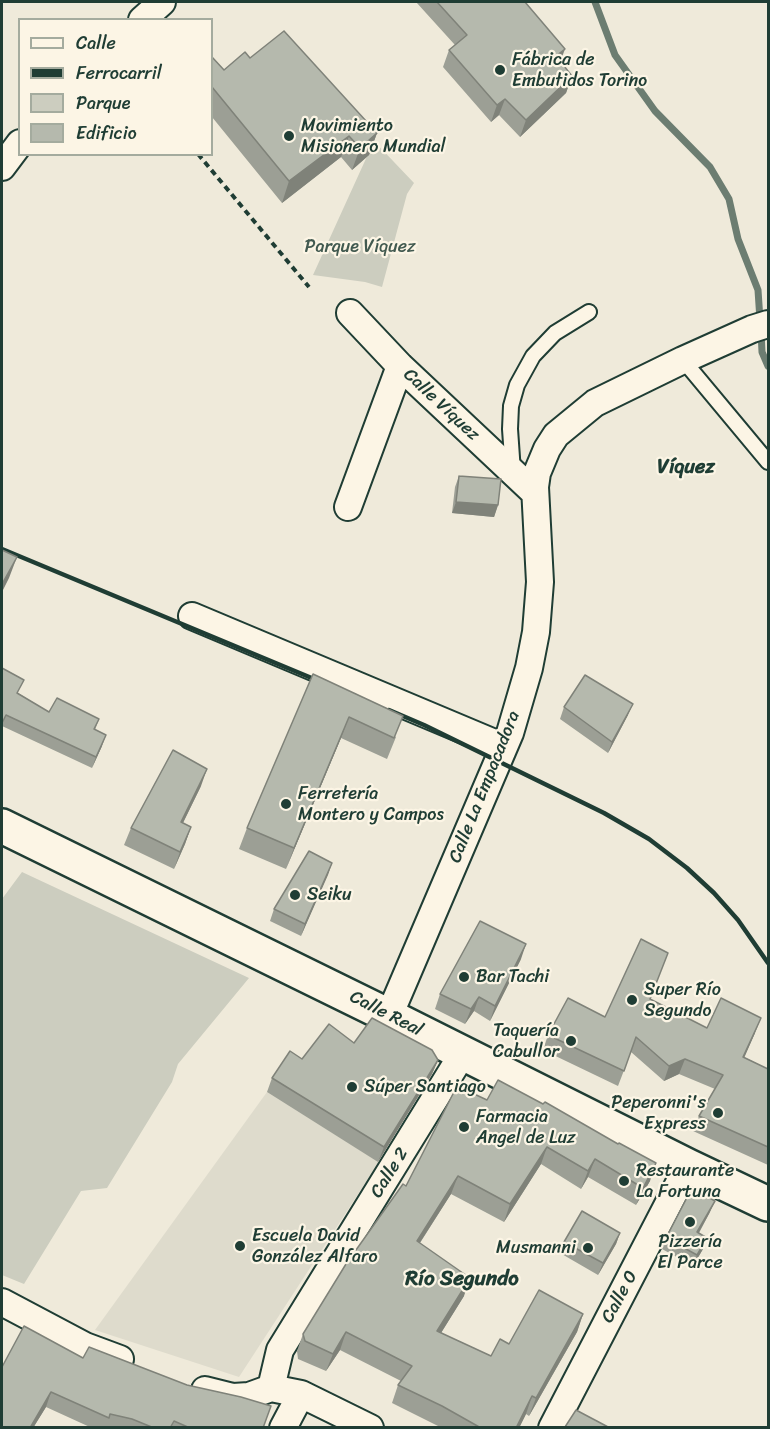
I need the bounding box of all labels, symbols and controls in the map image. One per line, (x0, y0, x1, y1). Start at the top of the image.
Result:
legend (18, 18, 213, 156)
text: Calle (76, 27, 116, 59)
place label: Fábrica de Embutidos Torino (512, 49, 647, 92)
text: Ferrocarril (76, 57, 162, 89)
marker: Fábrica de Embutidos Torino (493, 63, 507, 77)
text: Parque (76, 87, 130, 119)
place label: Movimiento Misionero Mundial (301, 115, 446, 158)
text: Edificio (76, 117, 137, 149)
marker: Movimiento Misionero Mundial (282, 129, 296, 143)
park label: Parque Víquez (305, 236, 415, 258)
street label: Calle Víquez (398, 364, 484, 446)
district label: Víquez (657, 456, 715, 480)
street label: Calle La Empacadora (445, 708, 525, 866)
place label: Ferretería Montero y Campos (298, 783, 444, 826)
marker: Ferretería Montero y Campos (279, 797, 293, 811)
place label: Seiku (307, 884, 352, 906)
marker: Seiku (288, 888, 302, 902)
place label: Bar Tachi (476, 966, 549, 988)
marker: Bar Tachi (457, 970, 471, 984)
place label: Super Río Segundo (644, 979, 721, 1022)
street label: Calle Real (346, 986, 426, 1042)
marker: Super Río Segundo (625, 993, 639, 1007)
place label: Taquería Cabullor (493, 1020, 559, 1062)
marker: Taquería Cabullor (564, 1034, 578, 1048)
place label: Súper Santiago (364, 1076, 486, 1098)
marker: Súper Santiago (345, 1080, 359, 1094)
place label: Peperonni's Express (611, 1092, 706, 1134)
place label: Farmacia Angel de Luz (476, 1106, 576, 1148)
marker: Peperonni's Express (711, 1106, 725, 1120)
marker: Farmacia Angel de Luz (457, 1120, 471, 1134)
street label: Calle 2 (366, 1144, 414, 1202)
place label: Restaurante La Fortuna (636, 1160, 734, 1202)
marker: Restaurante La Fortuna (617, 1174, 631, 1188)
marker: Pizzería El Parce (683, 1215, 697, 1229)
place label: Escuela David González Alfaro (252, 1225, 378, 1268)
place label: Pizzería El Parce (657, 1231, 723, 1274)
place label: Musmanni (496, 1237, 576, 1259)
marker: Escuela David González Alfaro (233, 1239, 247, 1253)
marker: Musmanni (581, 1241, 595, 1255)
district label: Río Segundo (405, 1267, 519, 1293)
street label: Calle 0 (597, 1267, 643, 1327)

